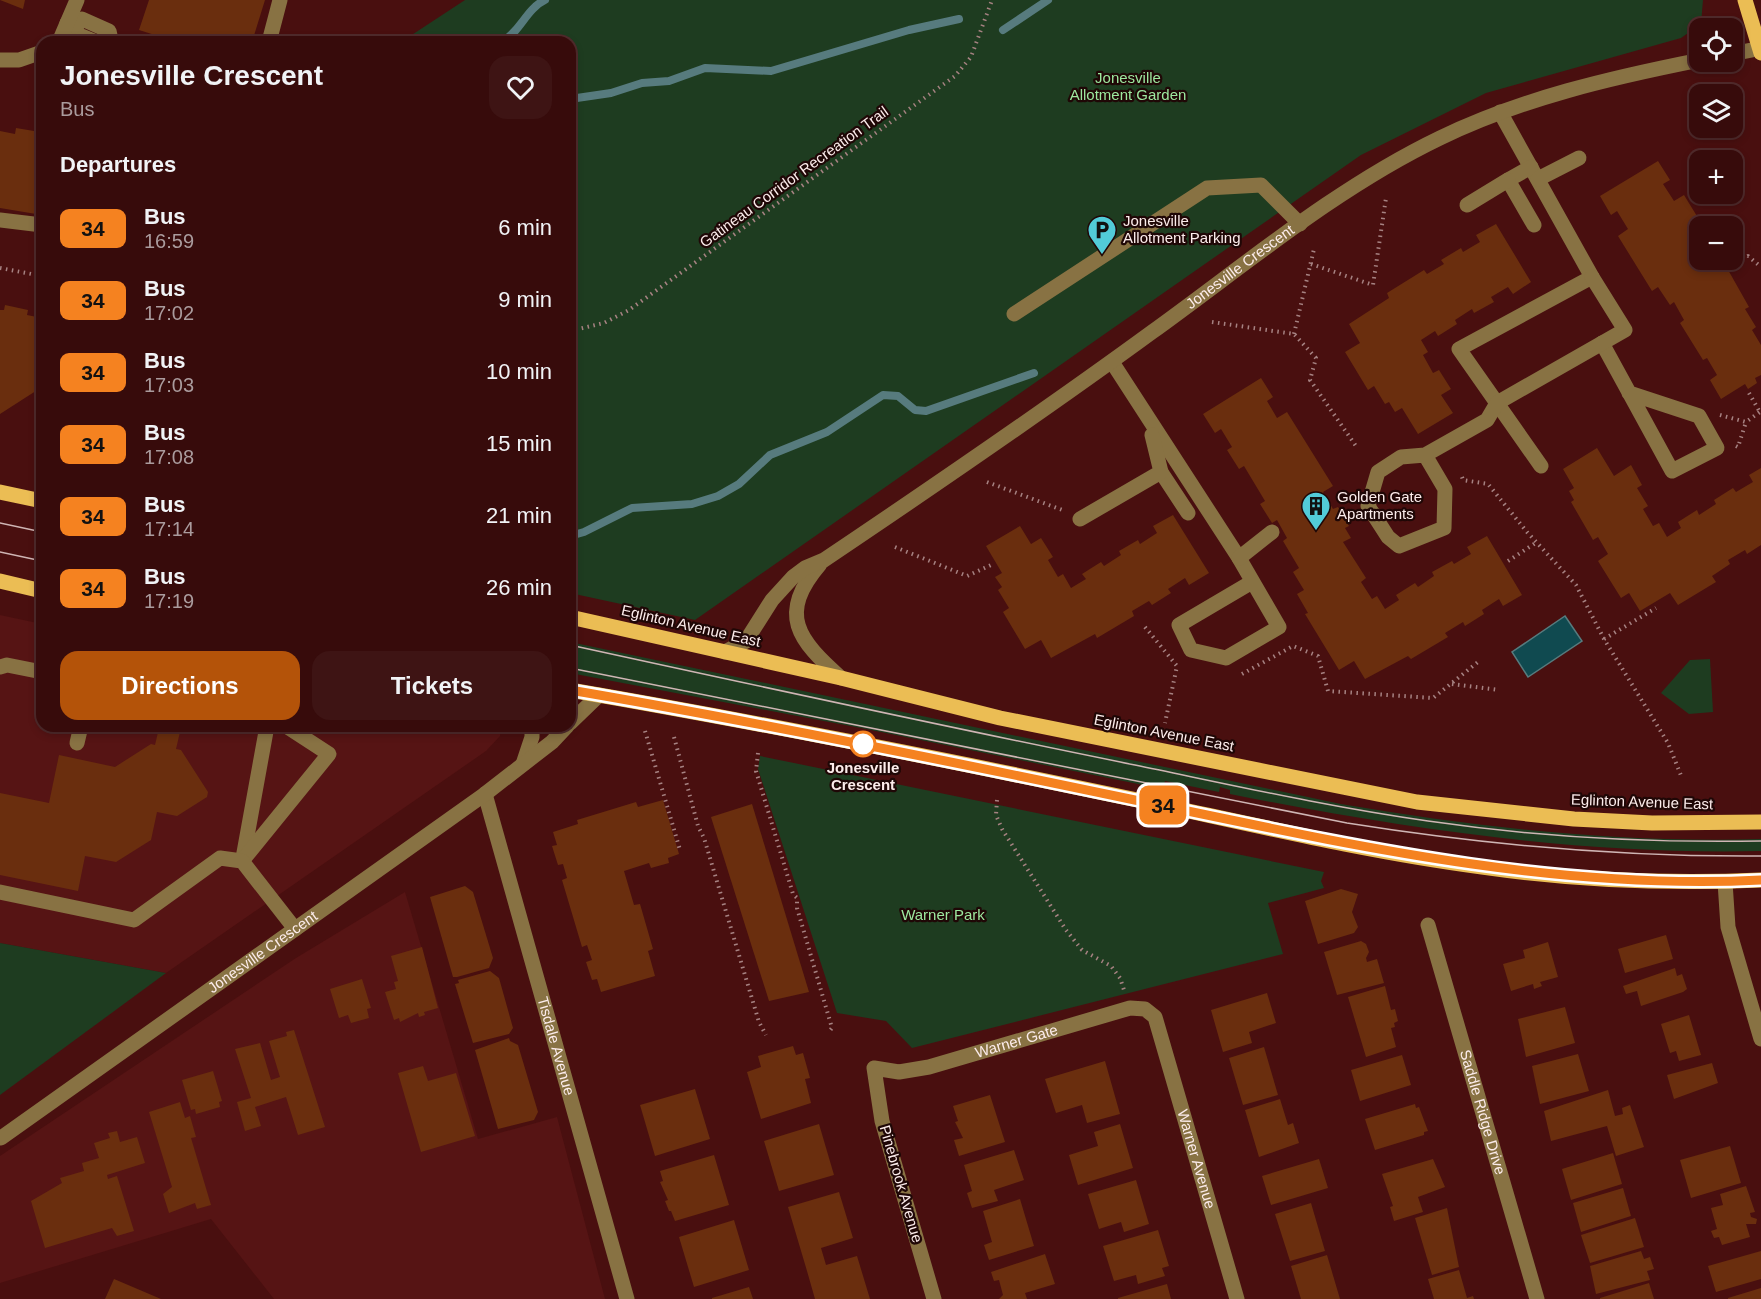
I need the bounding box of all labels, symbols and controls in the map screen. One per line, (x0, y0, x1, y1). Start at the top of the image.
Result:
map controls (1689, 18, 1743, 270)
button: locate (1689, 18, 1743, 72)
button: heart (489, 56, 552, 119)
text: Jonesville Crescent (60, 60, 323, 91)
park label: Jonesville Allotment Garden (1070, 69, 1186, 103)
button: layers (1689, 84, 1743, 138)
text: Bus (60, 98, 94, 120)
street label: Gatineau Corridor Recreation Trail (696, 103, 891, 251)
button: + (1689, 150, 1743, 204)
text: Departures (60, 152, 176, 177)
text: Bus (144, 204, 186, 229)
place label: Jonesville Allotment Parking (1123, 212, 1241, 246)
parking icon: Jonesville Allotment Parking (1086, 214, 1118, 256)
text: 6 min (498, 215, 552, 240)
button: − (1689, 216, 1743, 270)
text: 34 (81, 217, 105, 240)
street label: Jonesville Crescent (1182, 220, 1298, 312)
text: 16:59 (144, 230, 194, 252)
text: Bus (144, 276, 186, 301)
text: 9 min (498, 287, 552, 312)
text: 34 (81, 289, 105, 312)
text: 17:02 (144, 302, 194, 324)
text: Bus (144, 348, 186, 373)
text: 10 min (486, 359, 552, 384)
text: 34 (81, 361, 105, 384)
text: 17:03 (144, 374, 194, 396)
text: Bus (144, 420, 186, 445)
text: 15 min (486, 431, 552, 456)
text: 34 (81, 433, 105, 456)
text: 17:08 (144, 446, 194, 468)
place label: Golden Gate Apartments (1337, 488, 1422, 522)
building icon: Golden Gate Apartments (1300, 490, 1332, 532)
text: Bus (144, 492, 186, 517)
text: 21 min (486, 503, 552, 528)
text: 34 (81, 505, 105, 528)
text: 17:14 (144, 518, 194, 540)
text: Bus (144, 564, 186, 589)
text: 26 min (486, 575, 552, 600)
text: 34 (81, 577, 105, 600)
text: 17:19 (144, 590, 194, 612)
street label: Eglinton Avenue East (620, 601, 763, 650)
button: Directions (60, 651, 300, 720)
button: Tickets (312, 651, 552, 720)
street label: Eglinton Avenue East (1093, 711, 1236, 755)
marker: Jonesville Crescent (850, 731, 876, 757)
place label: Jonesville Crescent (827, 759, 899, 793)
line badge: 34 (1136, 786, 1190, 824)
street label: Eglinton Avenue East (1571, 791, 1714, 813)
text: 34 (1151, 794, 1175, 817)
park label: Warner Park (901, 906, 985, 923)
street label: Jonesville Crescent (204, 907, 321, 996)
street label: Tisdale Avenue (534, 995, 578, 1097)
street label: Warner Gate (973, 1021, 1060, 1061)
street label: Saddle Ridge Drive (1457, 1048, 1509, 1177)
street label: Warner Avenue (1174, 1107, 1219, 1211)
street label: Pinebrook Avenue (877, 1123, 926, 1245)

